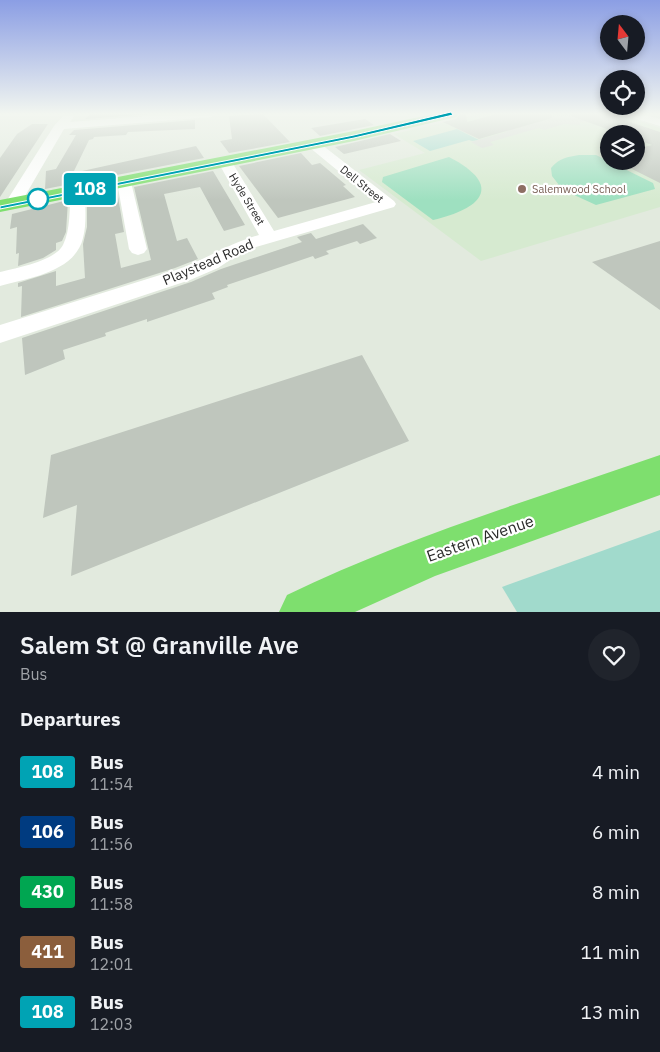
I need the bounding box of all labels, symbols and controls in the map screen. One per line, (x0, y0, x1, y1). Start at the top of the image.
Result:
north arrow (600, 15, 645, 60)
map controls (600, 15, 645, 170)
button: locate (600, 70, 645, 115)
button: layers (600, 125, 645, 170)
street label: Dell Street (337, 162, 387, 206)
street label: Hyde Street (226, 170, 268, 228)
line badge: 108 (61, 173, 119, 205)
text: 108 (74, 177, 106, 200)
place label: Salemwood School (532, 182, 626, 196)
marker: Salemwood School (516, 183, 528, 195)
unlabelled marker (27, 188, 49, 210)
street label: Playstead Road (160, 235, 256, 289)
street label: Eastern Avenue (424, 510, 536, 566)
text: Salem St @ Granville Ave (20, 629, 299, 661)
button: heart (588, 629, 640, 681)
text: Bus (20, 664, 47, 684)
text: Departures (20, 707, 120, 731)
text: Bus (90, 750, 124, 774)
text: 108 (31, 760, 64, 783)
text: 4 min (592, 760, 640, 784)
text: 11:54 (90, 774, 133, 794)
text: Bus (90, 810, 124, 834)
text: 106 (31, 820, 64, 843)
text: 6 min (592, 820, 640, 844)
text: 11:56 (90, 834, 133, 854)
text: Bus (90, 870, 124, 894)
text: 430 (31, 880, 64, 903)
text: 8 min (592, 880, 640, 904)
text: 11:58 (90, 894, 133, 914)
text: Bus (90, 930, 124, 954)
text: 411 (31, 940, 64, 963)
text: 11 min (581, 940, 640, 964)
text: 12:01 (90, 954, 133, 974)
text: Bus (90, 990, 124, 1014)
text: 108 (31, 1000, 64, 1023)
text: 13 min (581, 1000, 640, 1024)
text: 12:03 (90, 1014, 133, 1034)

